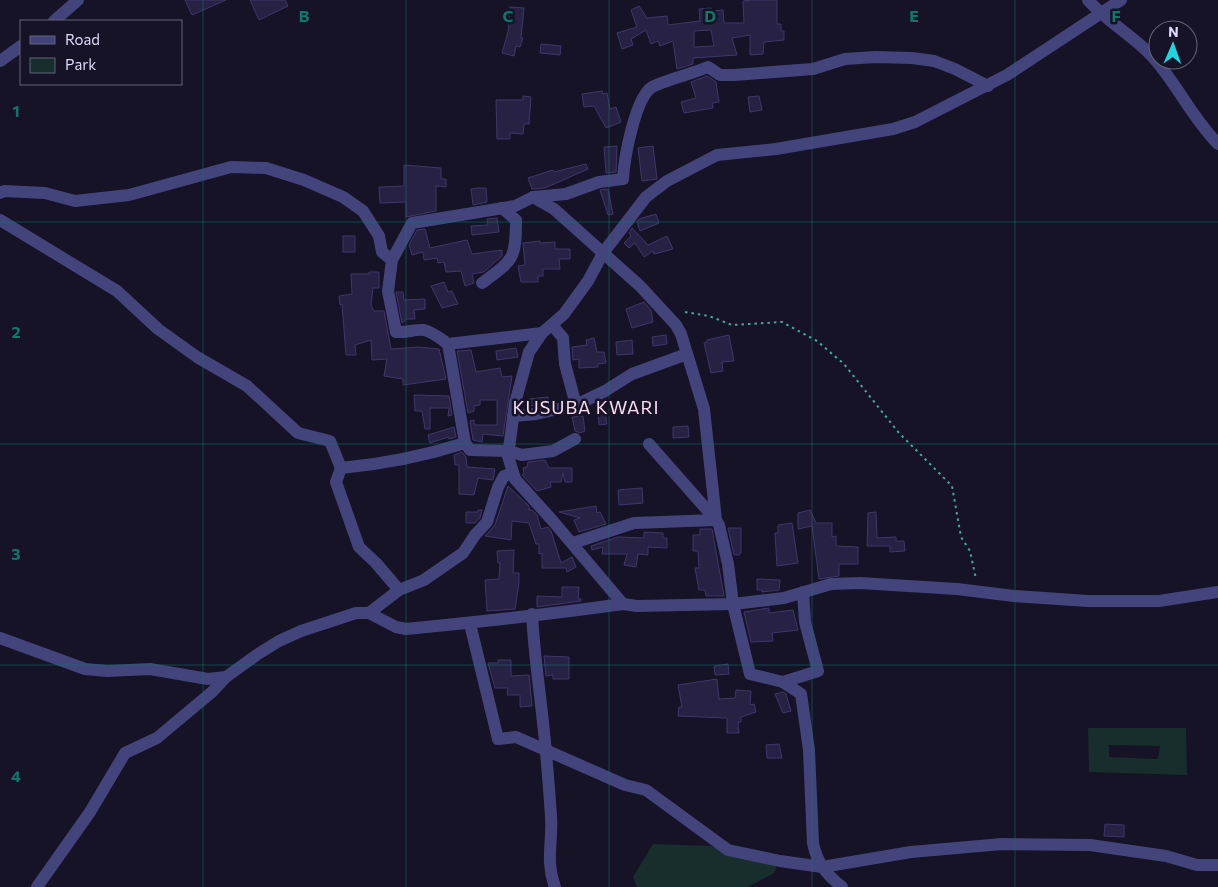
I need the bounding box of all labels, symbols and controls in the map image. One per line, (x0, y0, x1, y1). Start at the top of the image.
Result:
text: B (299, 6, 310, 25)
text: C (503, 6, 514, 25)
text: D (704, 6, 716, 25)
text: E (909, 6, 919, 25)
text: F (1111, 6, 1121, 25)
legend (20, 20, 182, 85)
north arrow (1148, 20, 1198, 70)
text: N (1168, 23, 1179, 40)
text: Road (65, 30, 100, 48)
text: Park (65, 55, 96, 73)
text: 1 (12, 101, 20, 120)
text: 2 (11, 322, 21, 341)
district label: KUSUBA KWARI (512, 396, 660, 418)
text: 3 (11, 544, 21, 563)
text: 4 (11, 766, 21, 785)

